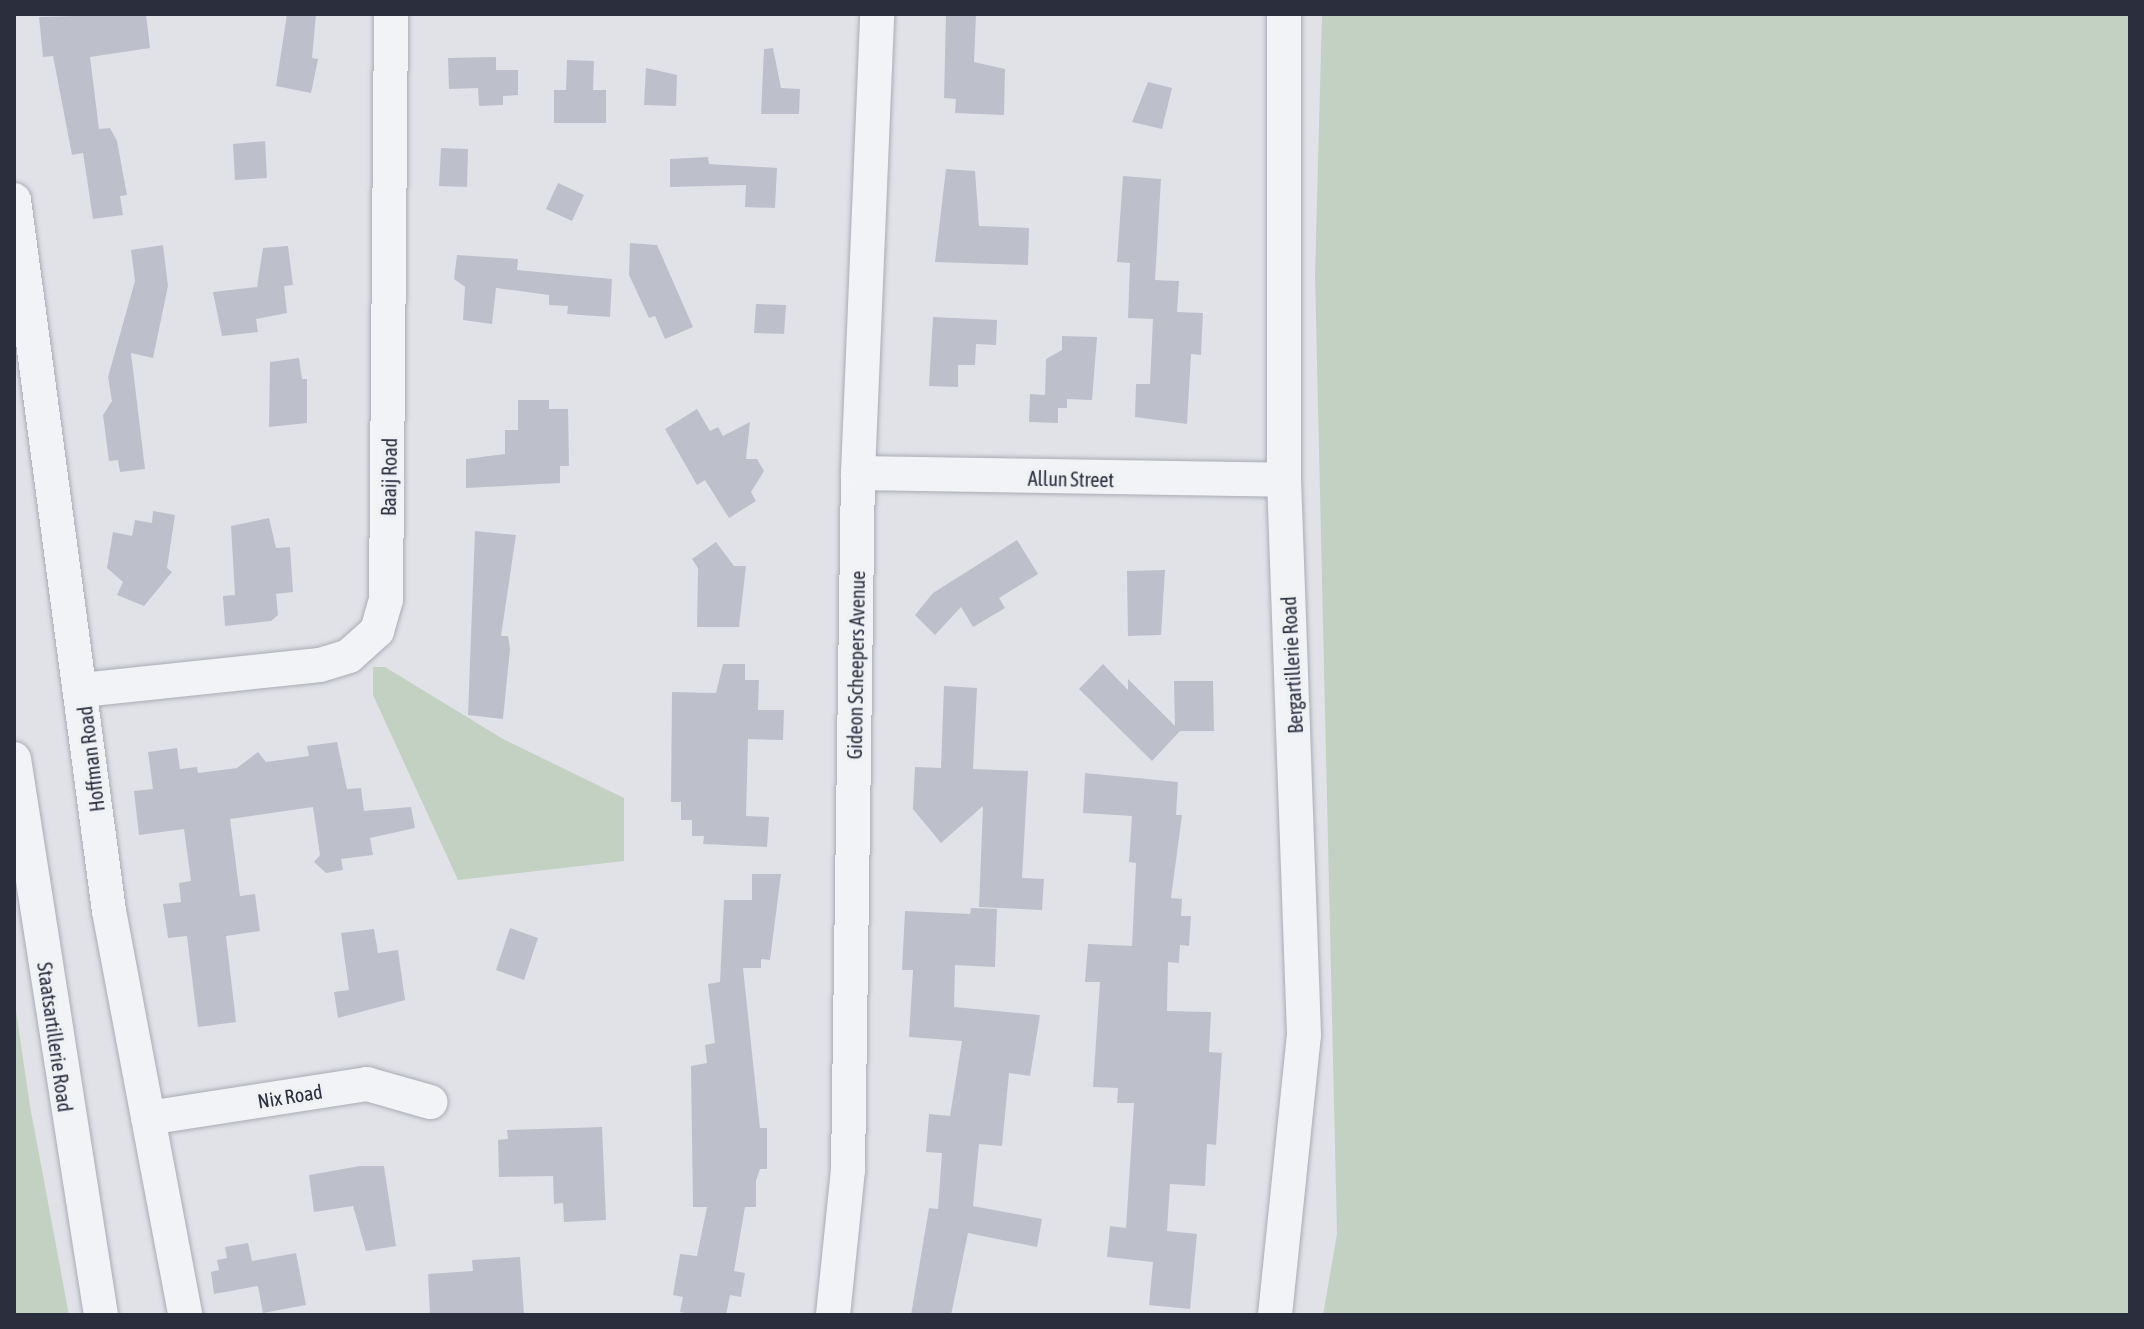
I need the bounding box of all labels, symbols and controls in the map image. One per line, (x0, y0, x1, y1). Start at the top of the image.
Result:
street label: Baaij Road (376, 438, 402, 516)
street label: Allun Street (1028, 466, 1114, 492)
street label: Gideon Scheepers Avenue (842, 570, 870, 760)
street label: Bergartillerie Road (1276, 596, 1308, 734)
street label: Hoffman Road (73, 705, 109, 813)
street label: Staatsartillerie Road (33, 961, 77, 1113)
street label: Nix Road (256, 1079, 324, 1113)

